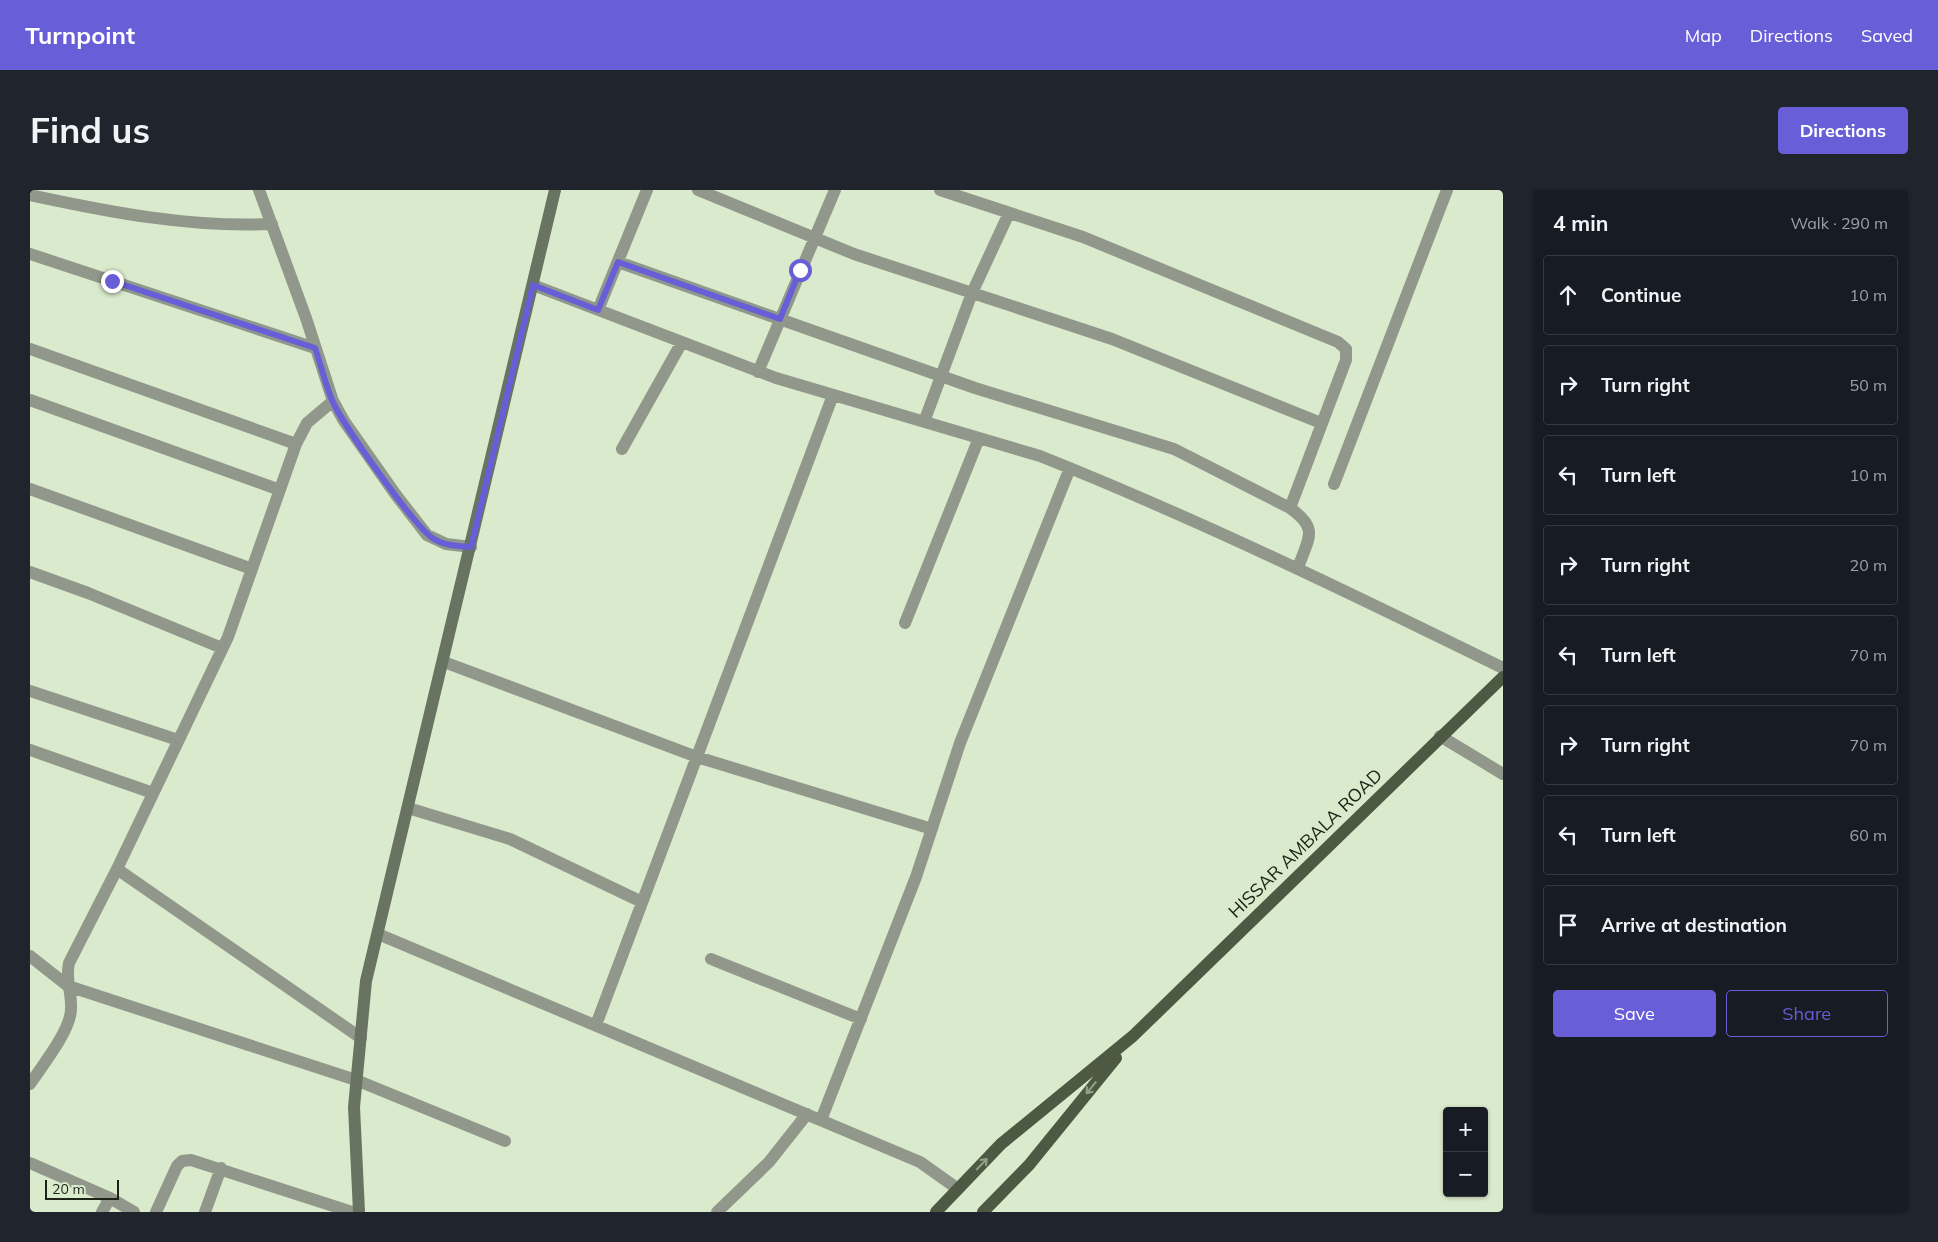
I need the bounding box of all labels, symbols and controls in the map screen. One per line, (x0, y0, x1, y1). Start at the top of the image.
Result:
text: Turnpoint (25, 20, 135, 50)
text: Map (1685, 24, 1722, 47)
text: Directions (1750, 24, 1833, 47)
text: Saved (1861, 24, 1913, 47)
button: Directions (1778, 107, 1908, 154)
text: Find us (30, 108, 150, 152)
text: 4 min (1553, 210, 1608, 236)
text: Walk · 290 m (1790, 213, 1888, 233)
route start (789, 259, 812, 282)
route end (101, 270, 124, 293)
icon: ahead (1554, 281, 1582, 309)
text: Continue (1601, 283, 1681, 307)
text: 10 m (1850, 285, 1887, 305)
icon: right (1554, 371, 1582, 399)
text: Turn right (1601, 373, 1690, 397)
text: 50 m (1850, 375, 1887, 395)
icon: left (1554, 461, 1582, 489)
text: Turn left (1601, 463, 1676, 487)
text: 10 m (1850, 465, 1887, 485)
icon: right (1554, 551, 1582, 579)
text: Turn right (1601, 553, 1690, 577)
text: 20 m (1850, 555, 1887, 575)
icon: left (1554, 641, 1582, 669)
text: Turn left (1601, 643, 1676, 667)
text: 70 m (1850, 645, 1887, 665)
icon: right (1554, 731, 1582, 759)
text: Turn right (1601, 733, 1690, 757)
text: 70 m (1850, 735, 1887, 755)
street label: HISSAR AMBALA ROAD (1223, 763, 1387, 923)
icon: left (1554, 821, 1582, 849)
text: Turn left (1601, 823, 1676, 847)
text: 60 m (1850, 825, 1887, 845)
icon: arrive (1554, 911, 1582, 939)
text: Arrive at destination (1601, 913, 1787, 937)
button: Save (1553, 990, 1716, 1037)
button: Share (1726, 990, 1888, 1037)
one-way arrow (1086, 1081, 1097, 1094)
map controls (1443, 1107, 1488, 1197)
button: + (1443, 1107, 1488, 1152)
button: − (1443, 1152, 1488, 1197)
one-way arrow (976, 1158, 988, 1171)
scale bar (45, 1177, 119, 1200)
text: 20 m (52, 1180, 85, 1198)

